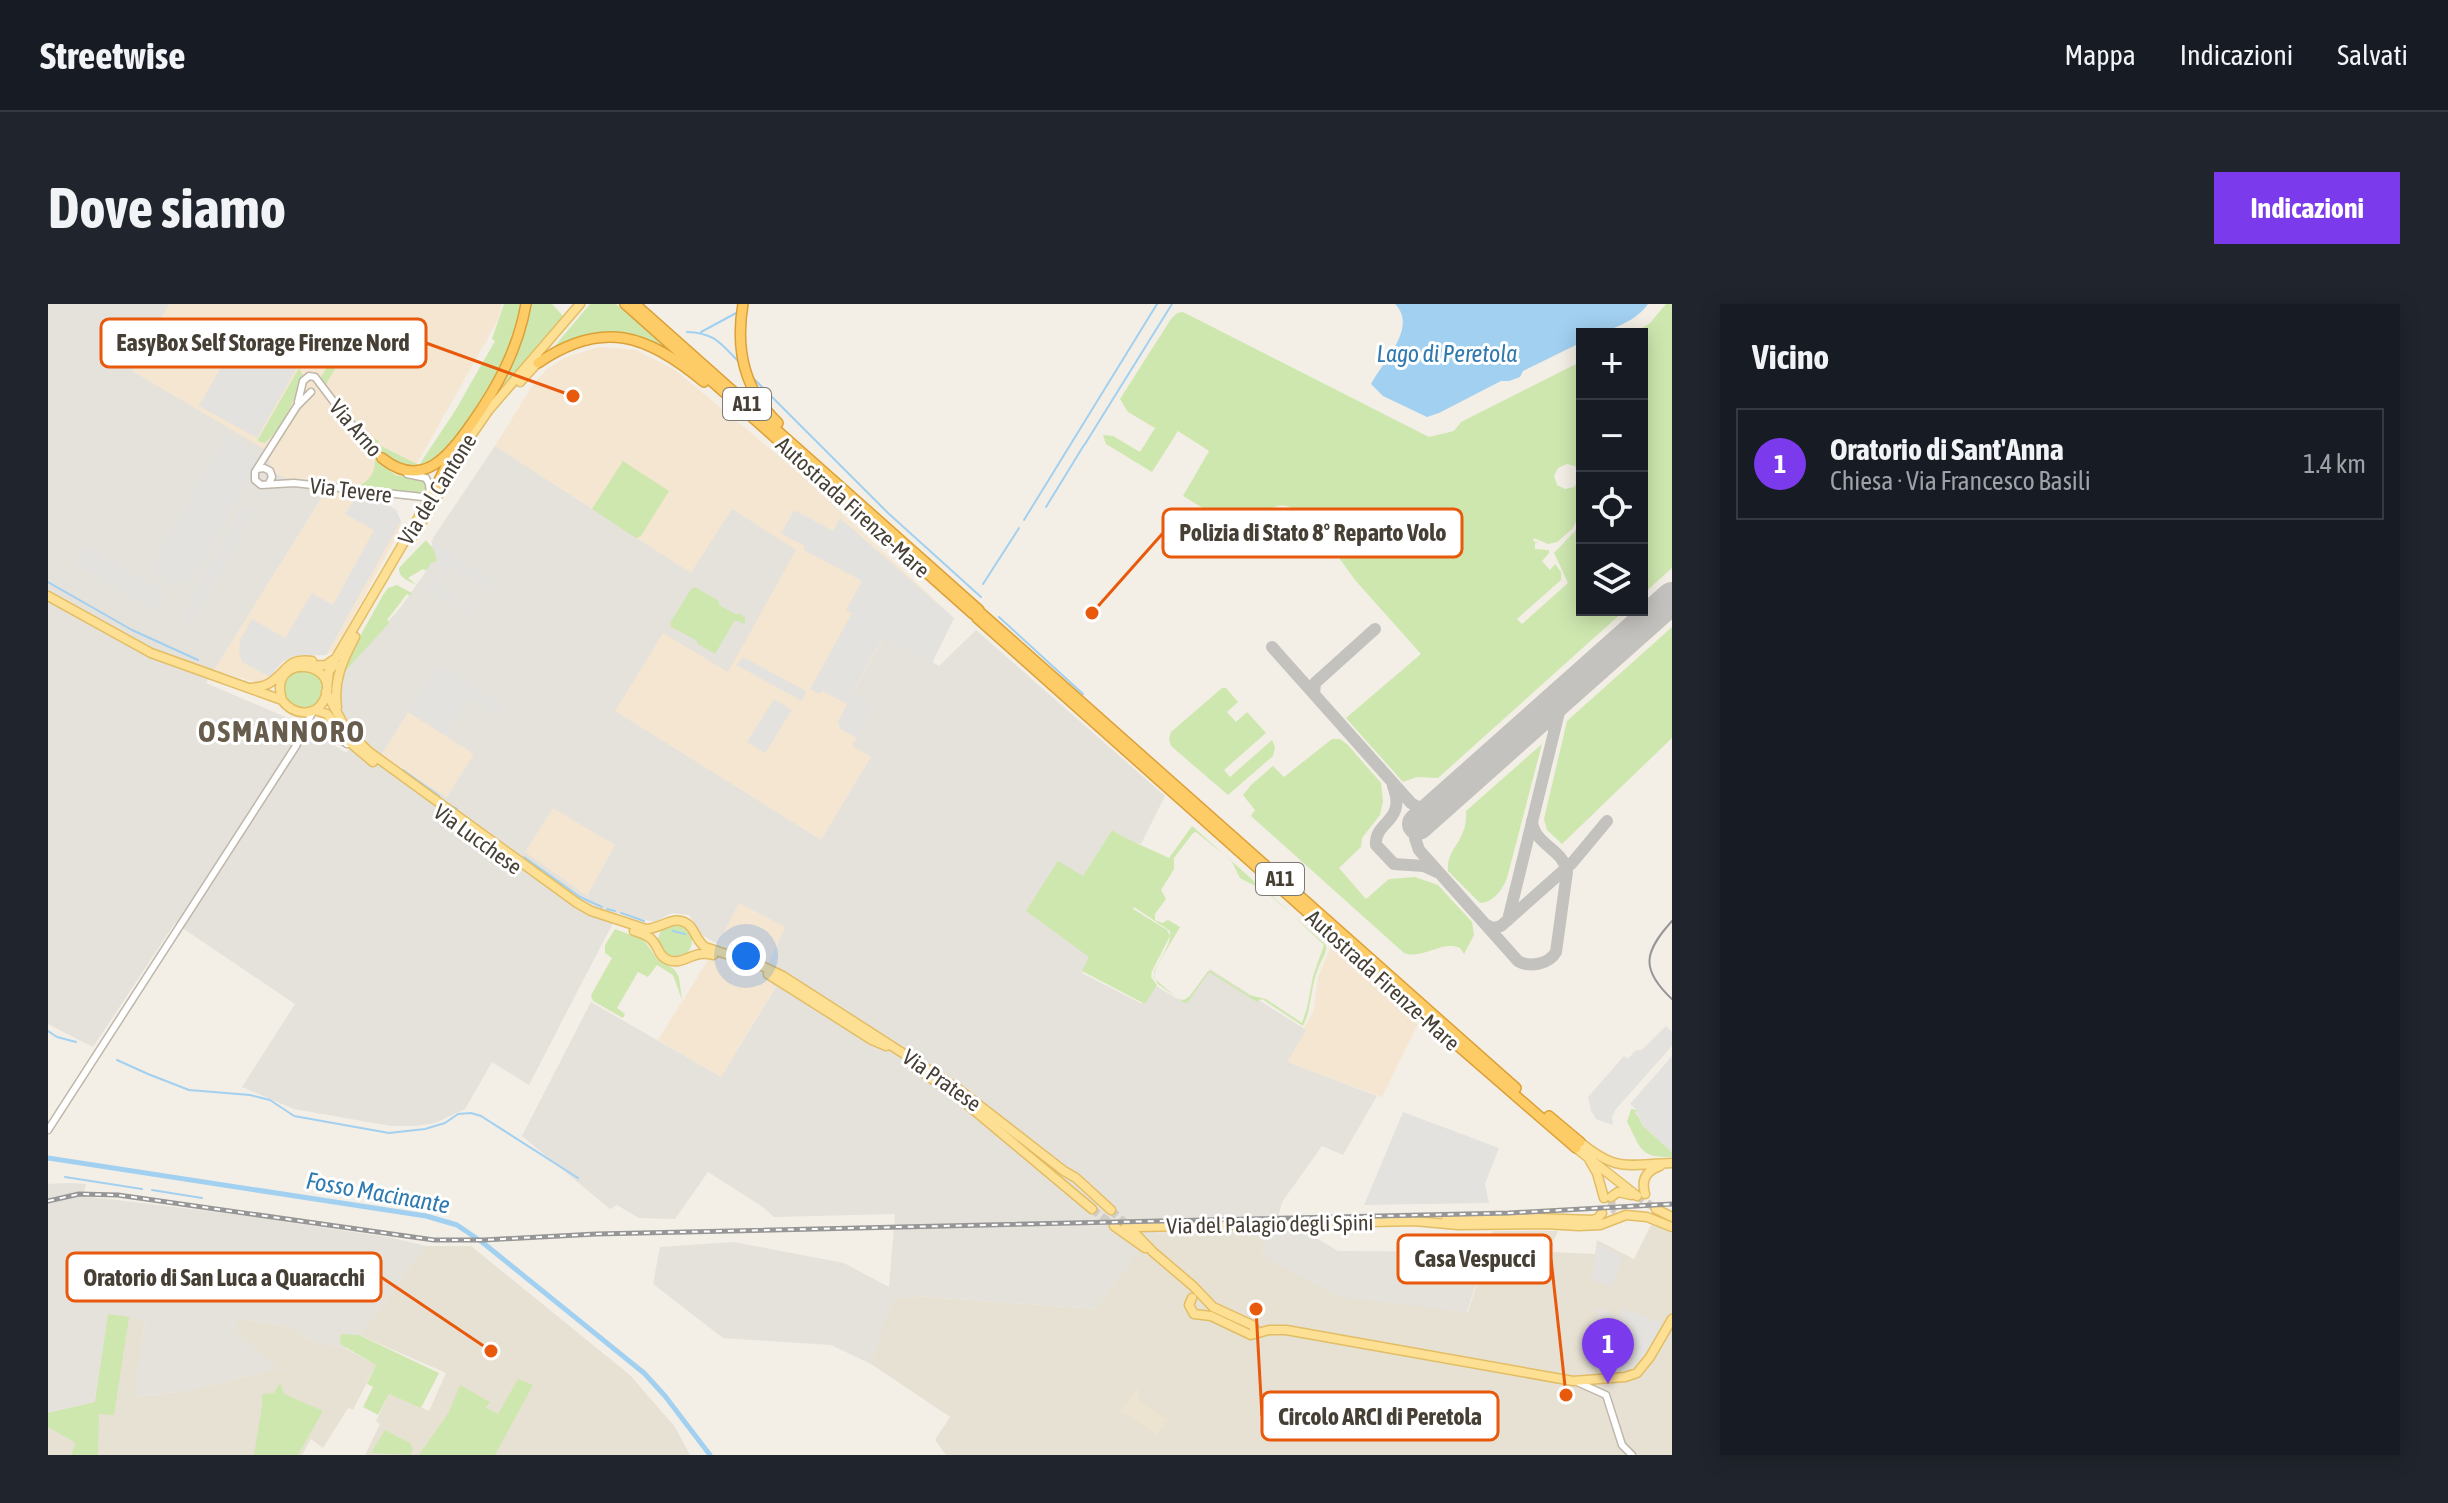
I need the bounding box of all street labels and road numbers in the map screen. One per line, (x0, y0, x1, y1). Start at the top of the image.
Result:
road number: A11 (723, 388, 771, 420)
street label: Via Arno (324, 394, 388, 462)
street label: Via del Cantone (393, 429, 481, 549)
street label: Autostrada Firenze-Mare (771, 431, 935, 583)
street label: Via Tevere (308, 472, 394, 508)
street label: Via Lucchese (429, 798, 527, 880)
road number: A11 (1256, 863, 1304, 895)
street label: Autostrada Firenze-Mare (1301, 904, 1465, 1056)
street label: Via Pratese (898, 1044, 986, 1116)
street label: Via del Palagio degli Spini (1166, 1209, 1374, 1239)

